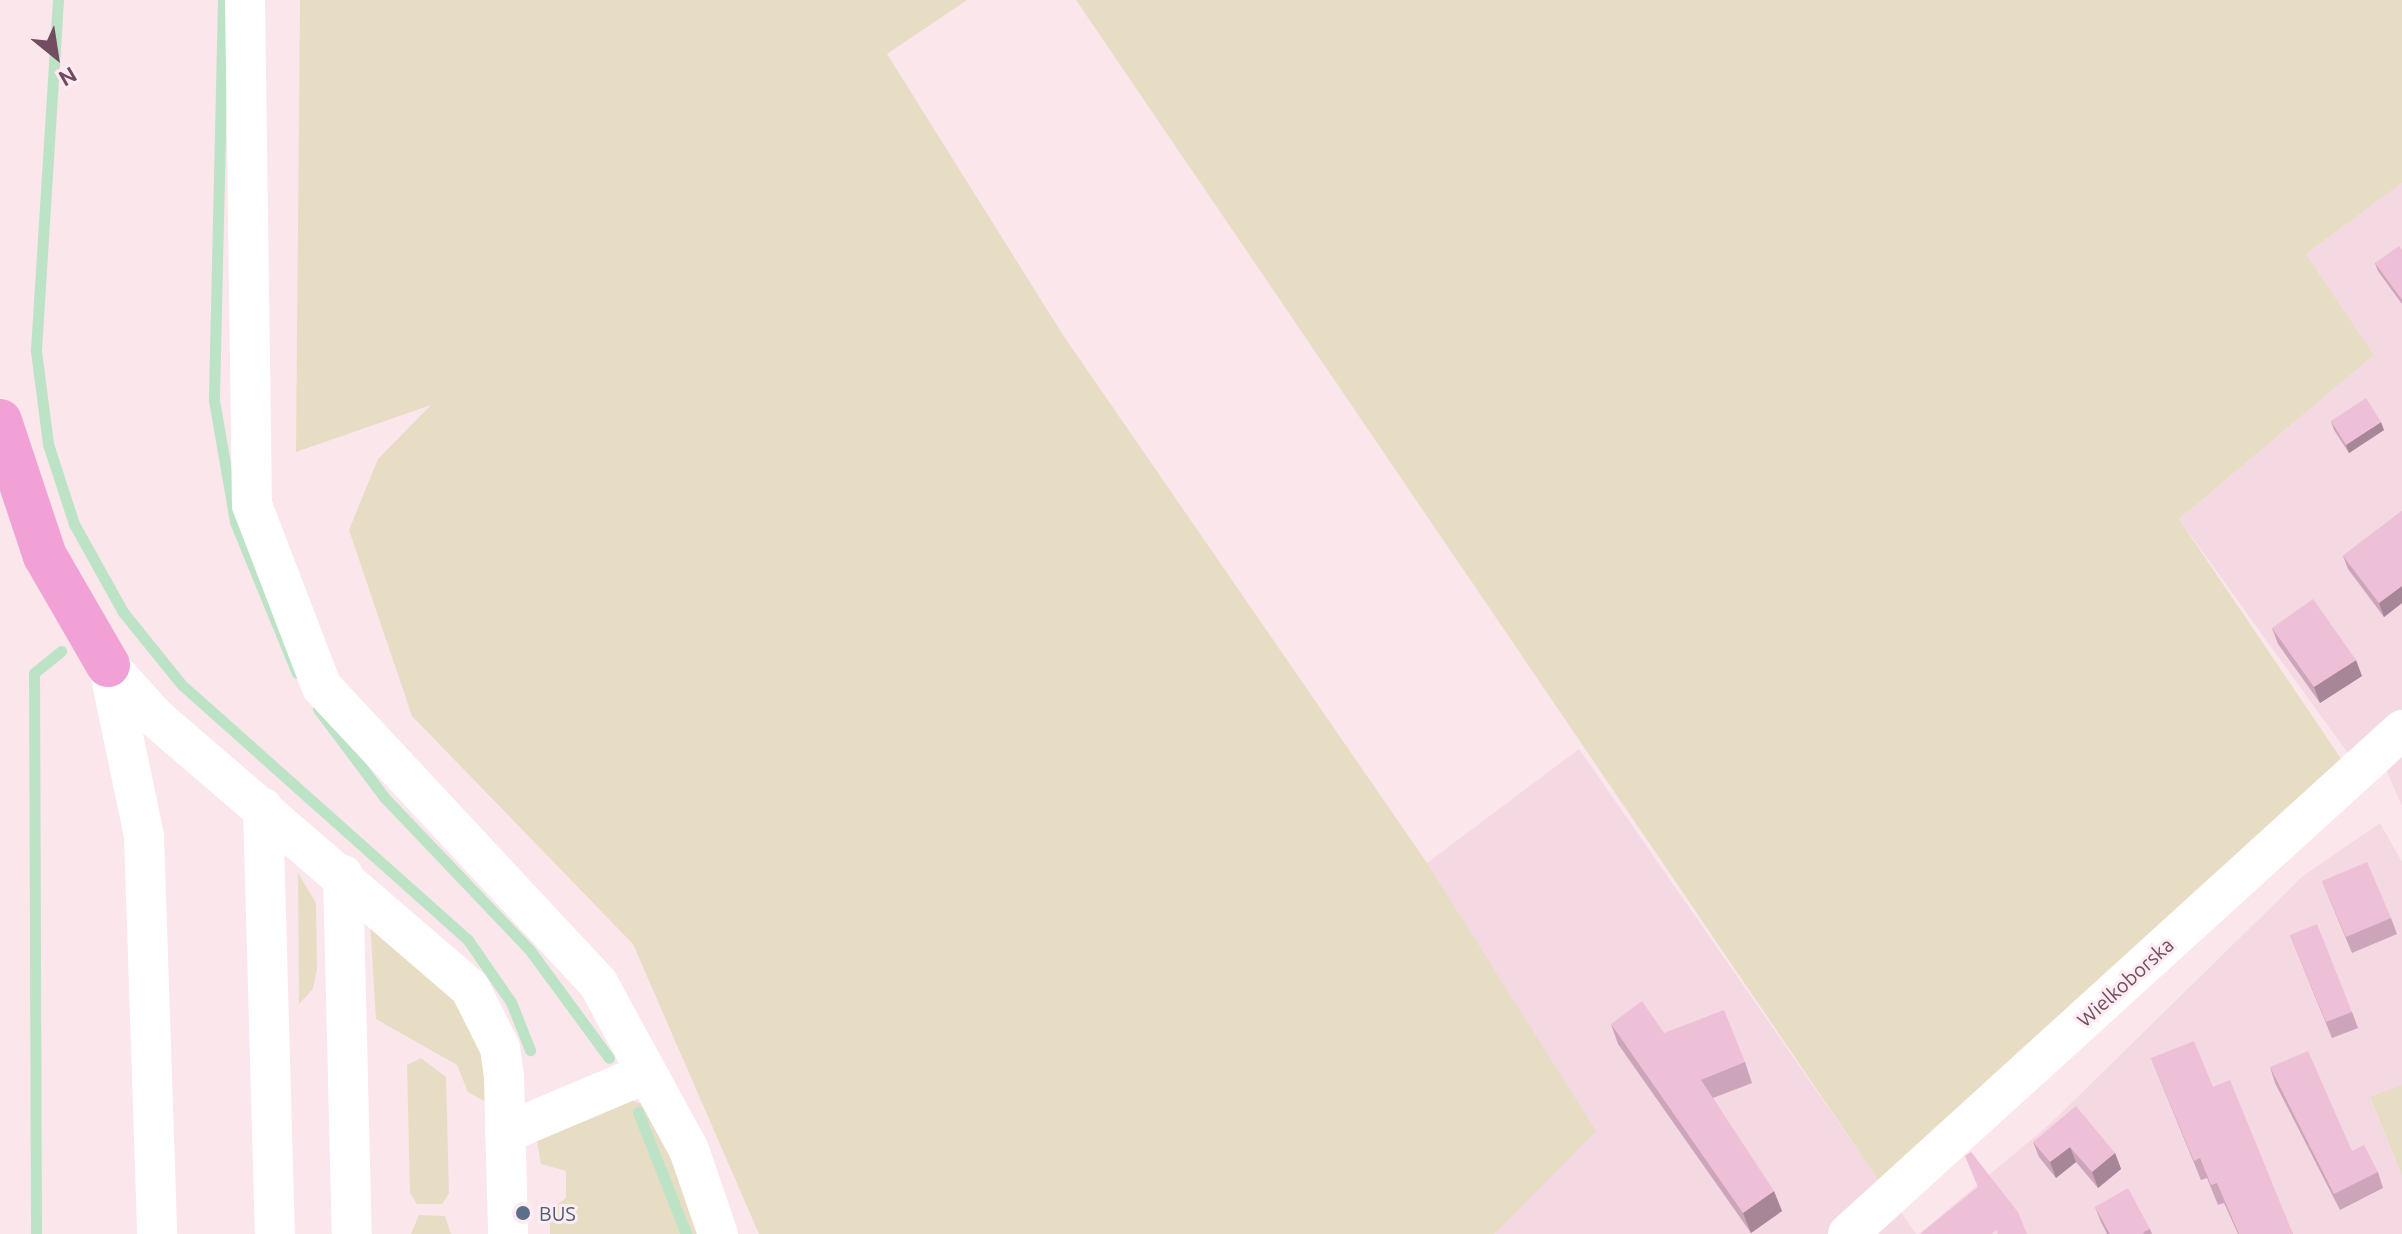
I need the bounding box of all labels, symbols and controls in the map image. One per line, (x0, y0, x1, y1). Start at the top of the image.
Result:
north arrow (16, 16, 96, 96)
text: N (55, 62, 82, 92)
street label: Wielkoborska (2072, 932, 2178, 1032)
place label: BUS (539, 1201, 576, 1225)
marker: BUS (514, 1204, 532, 1222)

